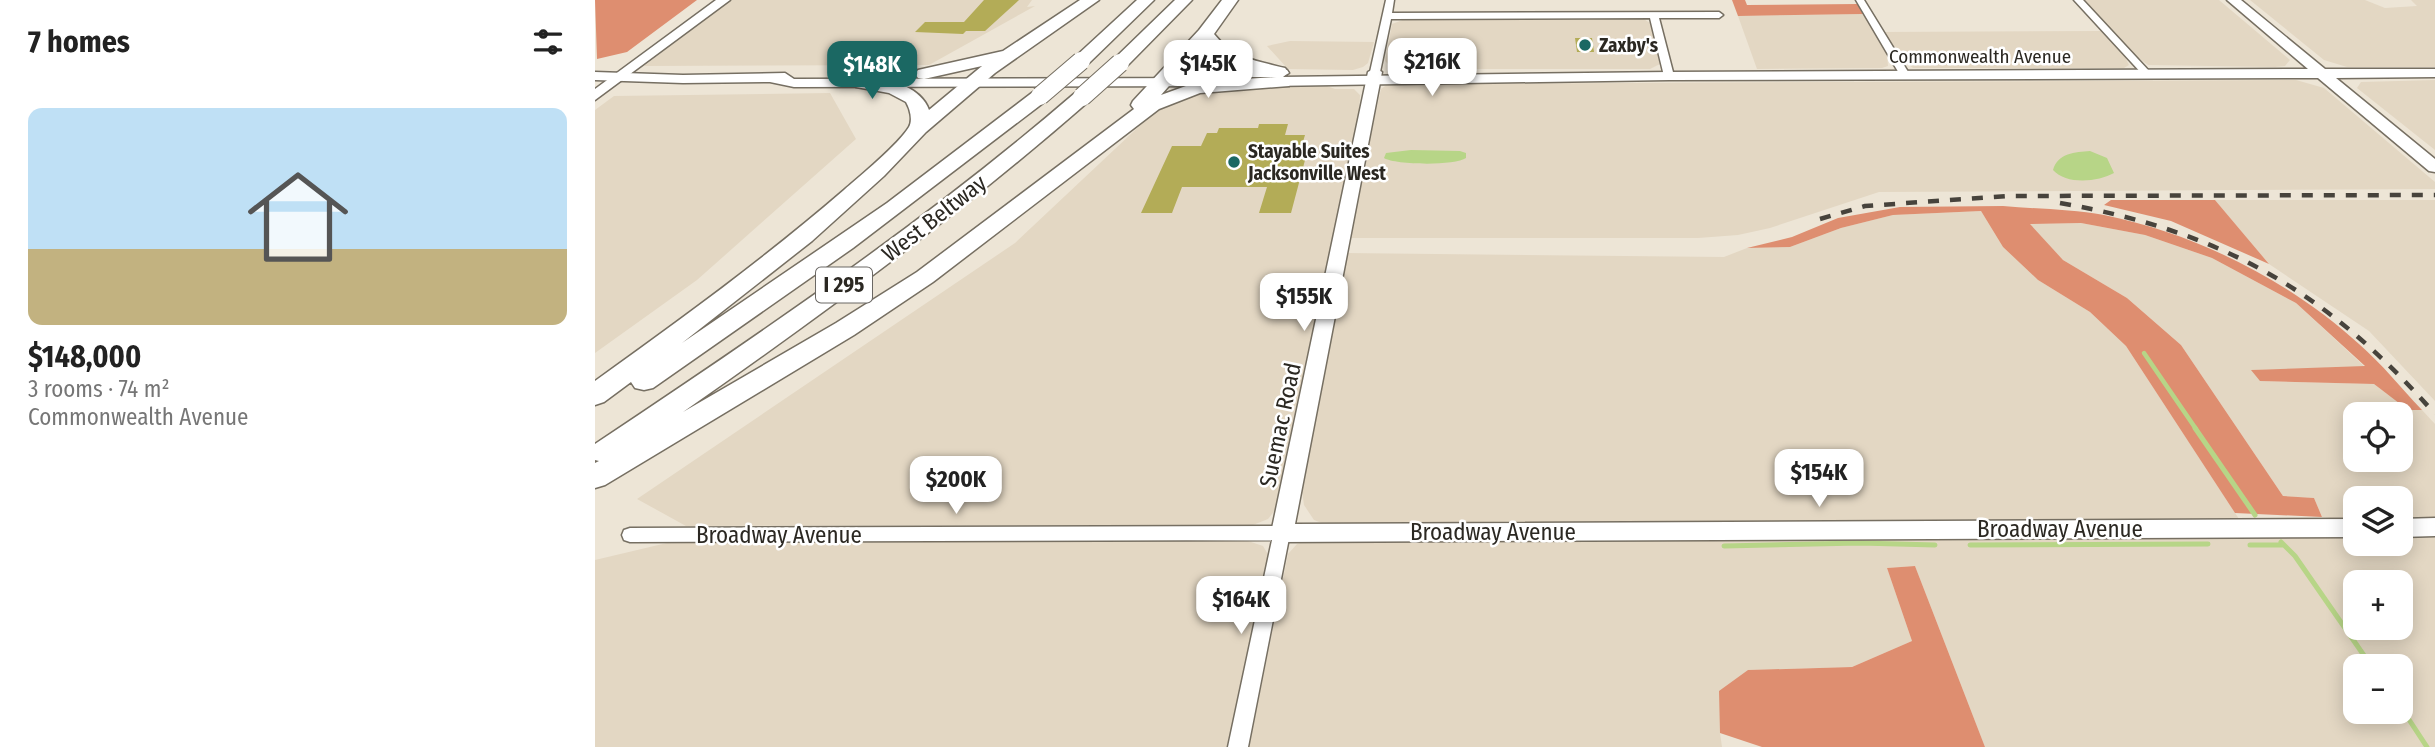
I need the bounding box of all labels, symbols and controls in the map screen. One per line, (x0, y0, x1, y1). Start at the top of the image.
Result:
icon: filters (529, 23, 567, 61)
text: 7 homes (28, 24, 130, 60)
place label: Zaxby's (1599, 34, 1659, 57)
marker: Zaxby's (1577, 37, 1593, 53)
pin: $216K (1383, 38, 1481, 98)
pin: $145K (1159, 41, 1257, 100)
pin: $148K (823, 42, 921, 101)
street label: Commonwealth Avenue (1889, 45, 2071, 68)
text: $216K (1404, 47, 1460, 75)
text: $145K (1180, 49, 1236, 77)
text: $148K (843, 50, 901, 78)
place label: Stayable Suites Jacksonville West (1247, 140, 1386, 185)
icon: home (235, 154, 361, 280)
marker: Stayable Suites Jacksonville West (1226, 154, 1242, 170)
street label: West Beltway (876, 168, 992, 267)
road number: I 295 (816, 268, 872, 302)
pin: $155K (1255, 274, 1353, 333)
text: $155K (1276, 282, 1332, 310)
text: $148,000 (28, 339, 141, 375)
street label: Suemac Road (1253, 360, 1307, 490)
text: 3 rooms · 74 m² (28, 375, 170, 403)
map controls (2343, 402, 2413, 724)
button: locate (2343, 402, 2413, 472)
text: Commonwealth Avenue (28, 403, 248, 431)
pin: $154K (1770, 449, 1868, 509)
pin: $200K (907, 456, 1005, 516)
text: $154K (1791, 458, 1847, 486)
text: $200K (926, 465, 986, 493)
button: layers (2343, 486, 2413, 556)
street label: Broadway Avenue (1977, 515, 2143, 543)
street label: Broadway Avenue (1410, 518, 1576, 546)
street label: Broadway Avenue (696, 521, 862, 549)
button: + (2343, 570, 2413, 640)
pin: $164K (1192, 576, 1290, 636)
text: $164K (1212, 585, 1270, 613)
button: − (2343, 654, 2413, 724)

